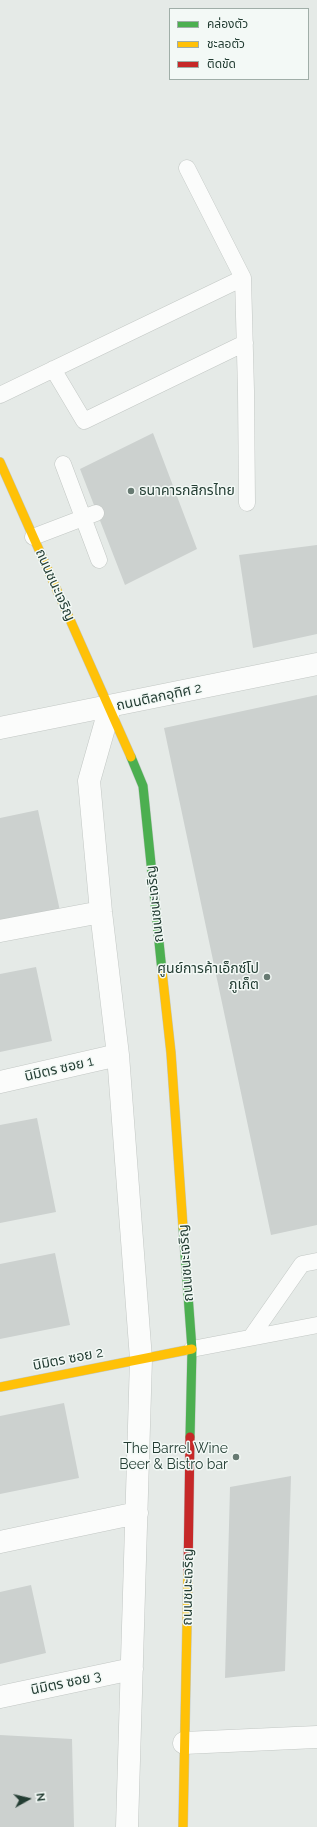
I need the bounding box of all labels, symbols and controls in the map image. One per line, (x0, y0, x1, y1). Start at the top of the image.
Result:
legend (169, 8, 309, 80)
text: คล่องตัว (207, 17, 248, 31)
text: ชะลอตัว (207, 37, 245, 51)
text: ติดขัด (207, 57, 236, 71)
place label: ธนาคารกสิกรไทย (139, 483, 235, 499)
marker: ธนาคารกสิกรไทย (126, 486, 136, 496)
street label: ถนนชนะเจริญ (32, 546, 78, 624)
street label: ถนนติลกอุทิศ 2 (115, 680, 203, 714)
street label: ถนนชนะเจริญ (143, 865, 167, 943)
place label: ศูนย์การค้าเอ็กซ์โป ภูเก็ต (157, 961, 259, 994)
marker: ศูนย์การค้าเอ็กซ์โป ภูเก็ต (262, 972, 272, 982)
street label: นิมิตร ซอย 1 (23, 1053, 95, 1085)
street label: ถนนชนะเจริญ (175, 1224, 197, 1302)
street label: นิมิตร ซอย 2 (31, 1344, 105, 1374)
place label: The Barrel Wine Beer & Bistro bar (119, 1441, 228, 1474)
marker: The Barrel Wine Beer & Bistro bar (231, 1452, 241, 1462)
street label: ถนนชนะเจริญ (179, 1548, 197, 1626)
street label: นิมิตร ซอย 3 (29, 1667, 103, 1699)
north arrow (8, 1779, 48, 1819)
text: N (33, 1792, 47, 1802)

